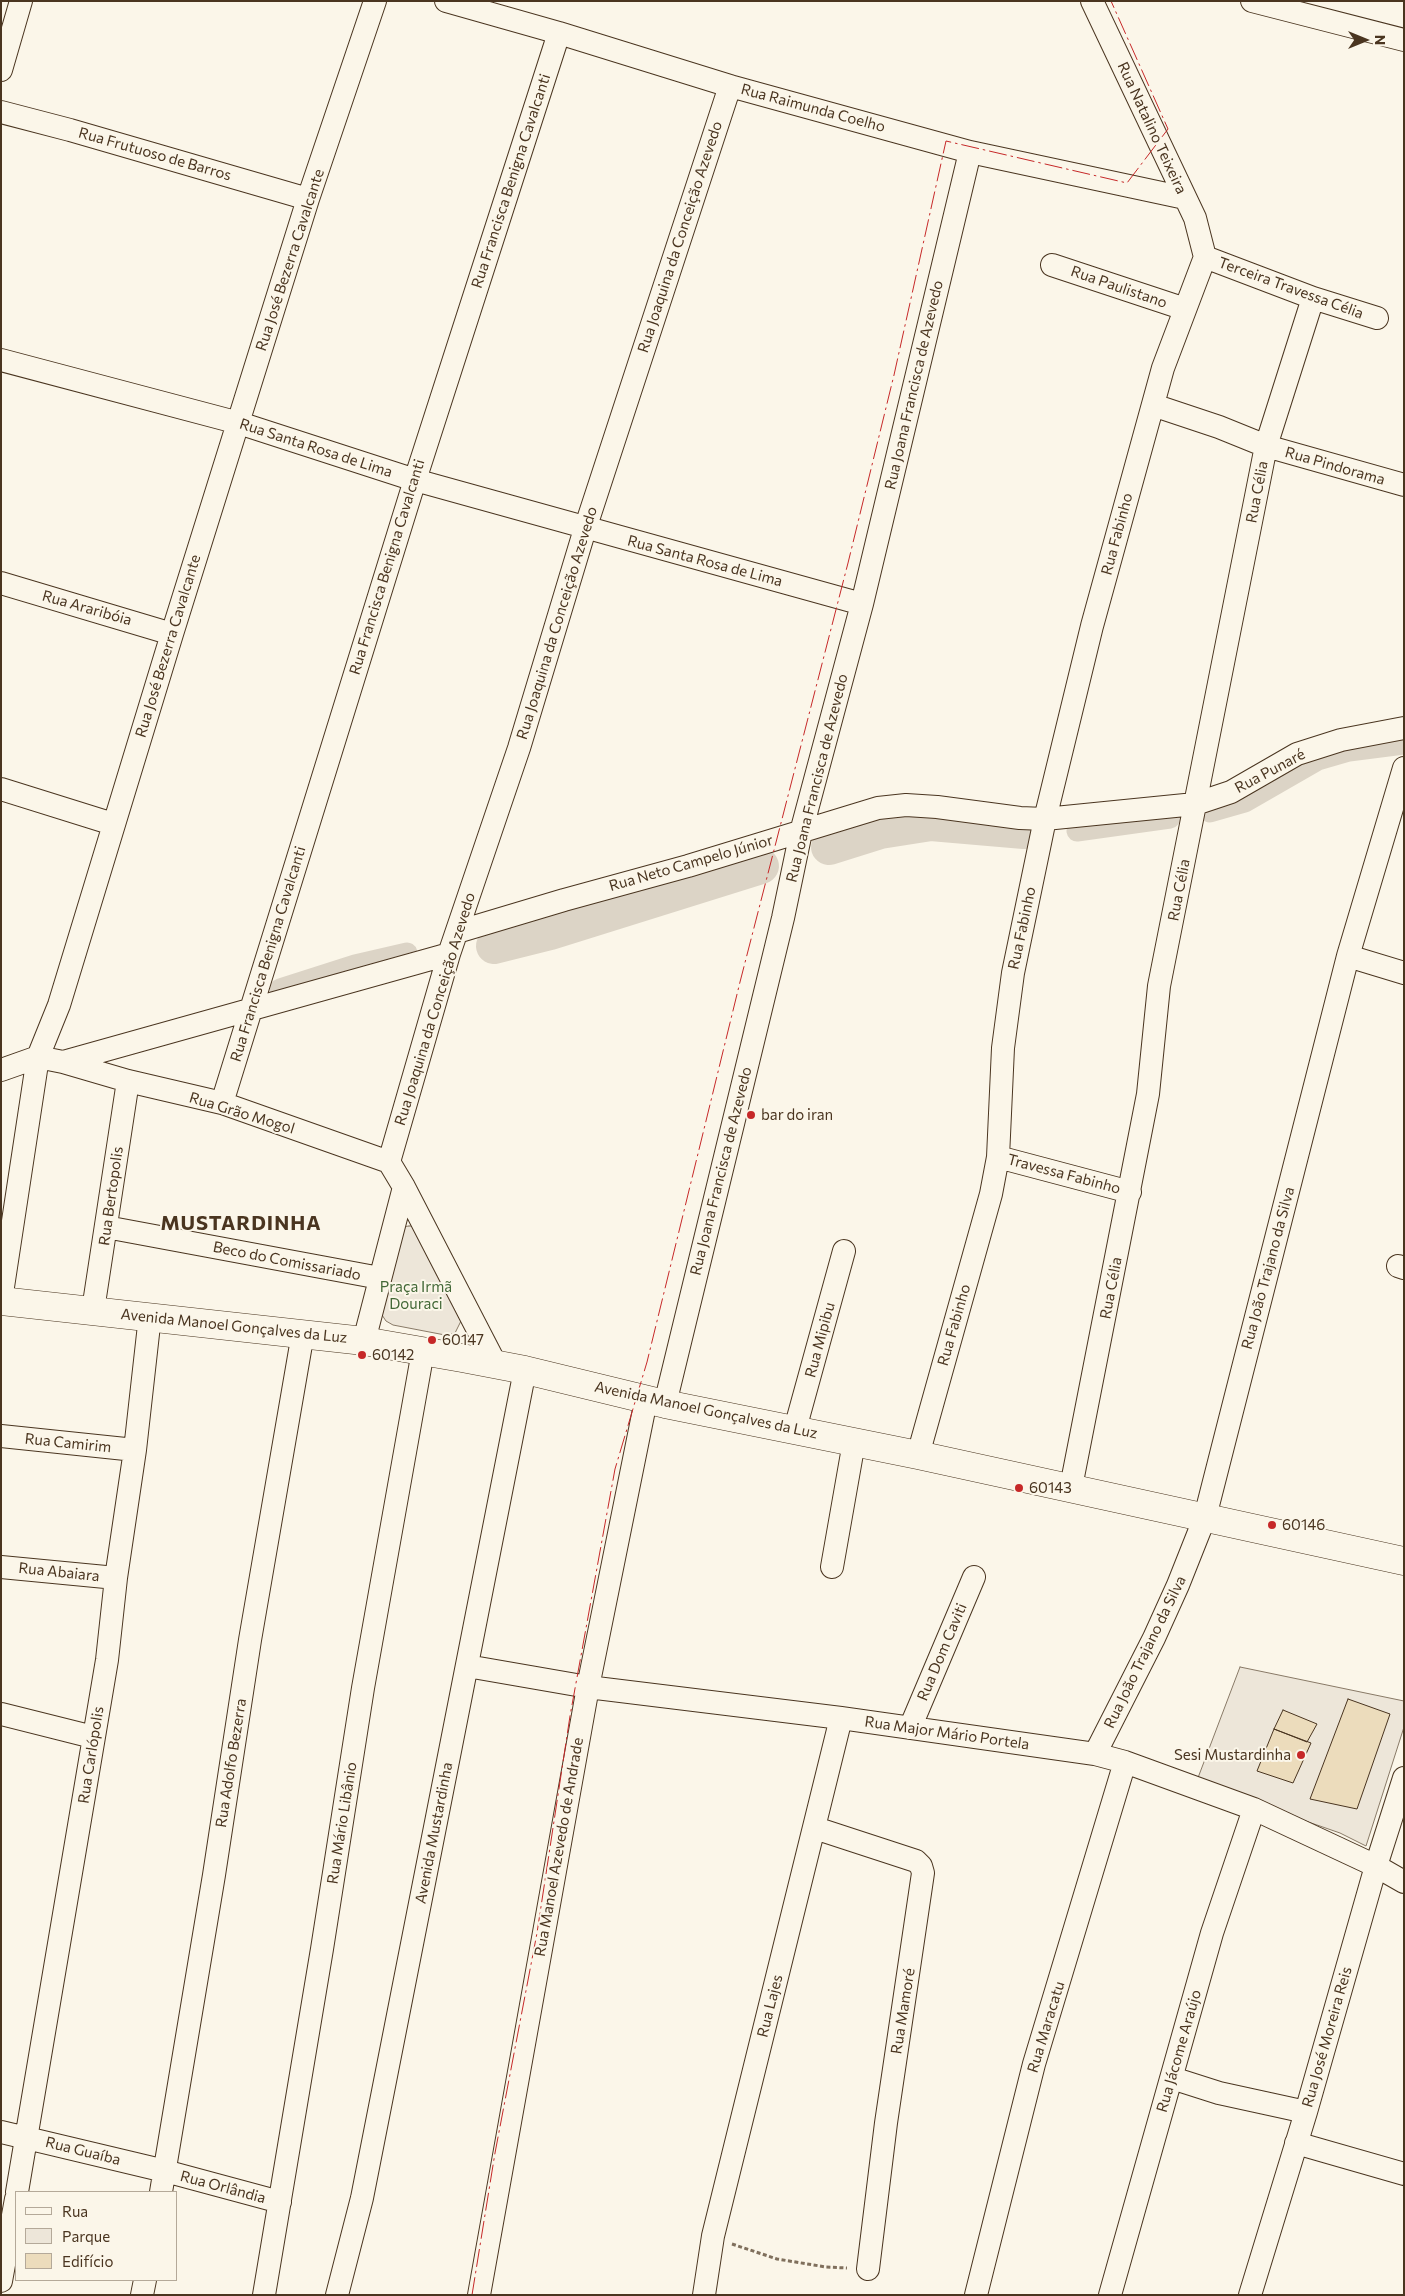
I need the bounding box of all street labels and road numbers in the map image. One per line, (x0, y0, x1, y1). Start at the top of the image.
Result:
street label: Rua Natalino Teixeira (1113, 59, 1191, 197)
street label: Rua Francisca Benigna Cavalcanti (468, 71, 554, 291)
street label: Rua Raimunda Coelho (739, 80, 887, 136)
street label: Rua Joaquina da Conceição Azevedo (634, 119, 726, 355)
street label: Rua Frutuoso de Barros (77, 124, 233, 184)
street label: Rua José Bezerra Cavalcante (252, 167, 328, 353)
street label: Terceira Travessa Célia (1216, 253, 1366, 323)
street label: Rua Paulistano (1068, 262, 1170, 312)
street label: Rua Joana Francisca de Azevedo (881, 279, 947, 491)
street label: Rua Santa Rosa de Lima (237, 415, 395, 481)
street label: Rua Pindorama (1283, 443, 1387, 489)
street label: Rua Francisca Benigna Cavalcanti (346, 457, 428, 677)
street label: Rua Célia (1242, 459, 1272, 525)
street label: Rua Fabinho (1097, 491, 1137, 577)
street label: Rua Joaquina da Conceição Azevedo (513, 504, 601, 742)
street label: Rua Santa Rosa de Lima (625, 532, 785, 590)
street label: Rua José Bezerra Cavalcante (132, 552, 204, 740)
street label: Rua Araribóia (40, 587, 134, 629)
street label: Rua Joana Francisca de Azevedo (782, 672, 852, 884)
street label: Rua Punaré (1232, 745, 1308, 797)
street label: Rua Neto Campelo Júnior (607, 831, 775, 895)
street label: Rua Francisca Benigna Cavalcanti (227, 844, 309, 1064)
street label: Rua Célia (1164, 857, 1194, 923)
street label: Rua Fabinho (1004, 885, 1040, 971)
street label: Rua Joaquina da Conceição Azevedo (391, 890, 479, 1128)
street label: Rua Joana Francisca de Azevedo (686, 1065, 756, 1277)
street label: Rua Grão Mogol (187, 1088, 297, 1138)
street label: Rua Bertopolis (95, 1145, 127, 1247)
street label: Travessa Fabinho (1005, 1150, 1123, 1198)
street label: Rua João Trajano da Silva (1238, 1185, 1298, 1351)
street label: Beco do Comissariado (212, 1238, 362, 1284)
street label: Rua Célia (1096, 1255, 1126, 1321)
street label: Rua Fabinho (934, 1282, 974, 1368)
street label: Rua Mipibu (801, 1300, 839, 1380)
street label: Avenida Manoel Gonçalves da Luz (120, 1305, 348, 1347)
street label: Avenida Manoel Gonçalves da Luz (593, 1378, 819, 1442)
street label: Rua Camirim (24, 1429, 112, 1457)
street label: Rua Abaiara (18, 1559, 100, 1585)
street label: Rua João Trajano da Silva (1100, 1573, 1190, 1731)
street label: Rua Dom Caviti (913, 1600, 971, 1704)
street label: Rua Adolfo Bezerra (212, 1697, 250, 1829)
street label: Rua Carlópolis (74, 1705, 108, 1805)
street label: Rua Major Mário Portela (863, 1713, 1031, 1753)
street label: Rua Manoel Azevedo de Andrade (531, 1736, 587, 1958)
street label: Rua Mário Libânio (323, 1761, 361, 1885)
street label: Avenida Mustardinha (411, 1761, 457, 1905)
street label: Rua José Moreira Reis (1298, 1965, 1356, 2109)
street label: Rua Mamoré (887, 1967, 919, 2055)
street label: Rua Lajes (754, 1973, 786, 2039)
street label: Rua Maracatu (1024, 1979, 1068, 2075)
street label: Rua Jácome Araújo (1153, 1988, 1205, 2114)
street label: Rua Guaíba (44, 2133, 122, 2169)
street label: Rua Orlândia (178, 2167, 268, 2207)

